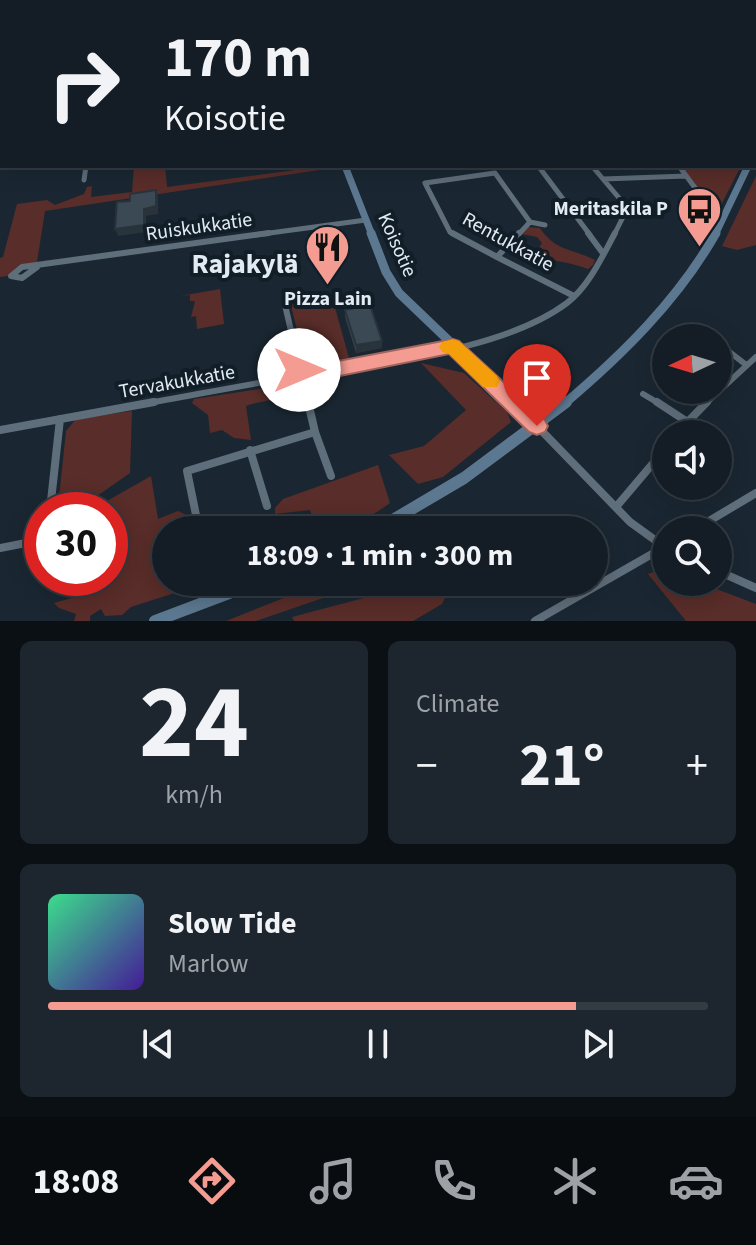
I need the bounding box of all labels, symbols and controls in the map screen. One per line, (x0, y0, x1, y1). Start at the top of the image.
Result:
text: 170 m (164, 19, 312, 98)
icon: right (32, 32, 136, 136)
text: Koisotie (164, 93, 286, 144)
bus stop icon: Meritaskila P (675, 185, 723, 248)
place label: Meritaskila P (554, 195, 668, 223)
street label: Rentukkatie (457, 205, 559, 279)
street label: Ruiskukkatie (144, 206, 254, 248)
street label: Koisotie (370, 208, 424, 282)
restaurant icon: Pizza Lain (304, 223, 352, 286)
district label: Rajakylä (192, 244, 298, 284)
place label: Pizza Lain (284, 285, 372, 313)
north arrow (652, 324, 732, 404)
map controls (652, 324, 732, 596)
position arrow (257, 328, 341, 412)
pin (503, 344, 571, 426)
icon: arrive (515, 356, 559, 400)
street label: Tervakukkatie (117, 358, 237, 406)
button: sound (652, 420, 732, 500)
speed limit sign: 30 (24, 492, 128, 596)
button: search (652, 516, 732, 596)
text: 18:09 · 1 min · 300 m (247, 534, 513, 577)
text: 24 (139, 650, 249, 798)
text: Climate (416, 685, 500, 722)
text: 21° (519, 724, 605, 809)
text: − (416, 735, 438, 798)
text: + (686, 735, 708, 798)
text: km/h (165, 776, 223, 813)
text: Slow Tide (168, 902, 297, 945)
text: Marlow (168, 945, 248, 982)
icon: previous (136, 1022, 180, 1066)
icon: pause (356, 1022, 400, 1066)
icon: next (576, 1022, 620, 1066)
icon: directions (184, 1153, 240, 1209)
icon: music (305, 1153, 361, 1209)
icon: phone (426, 1153, 482, 1209)
icon: climate (547, 1153, 603, 1209)
icon: car (668, 1153, 724, 1209)
text: 18:08 (32, 1156, 119, 1207)

